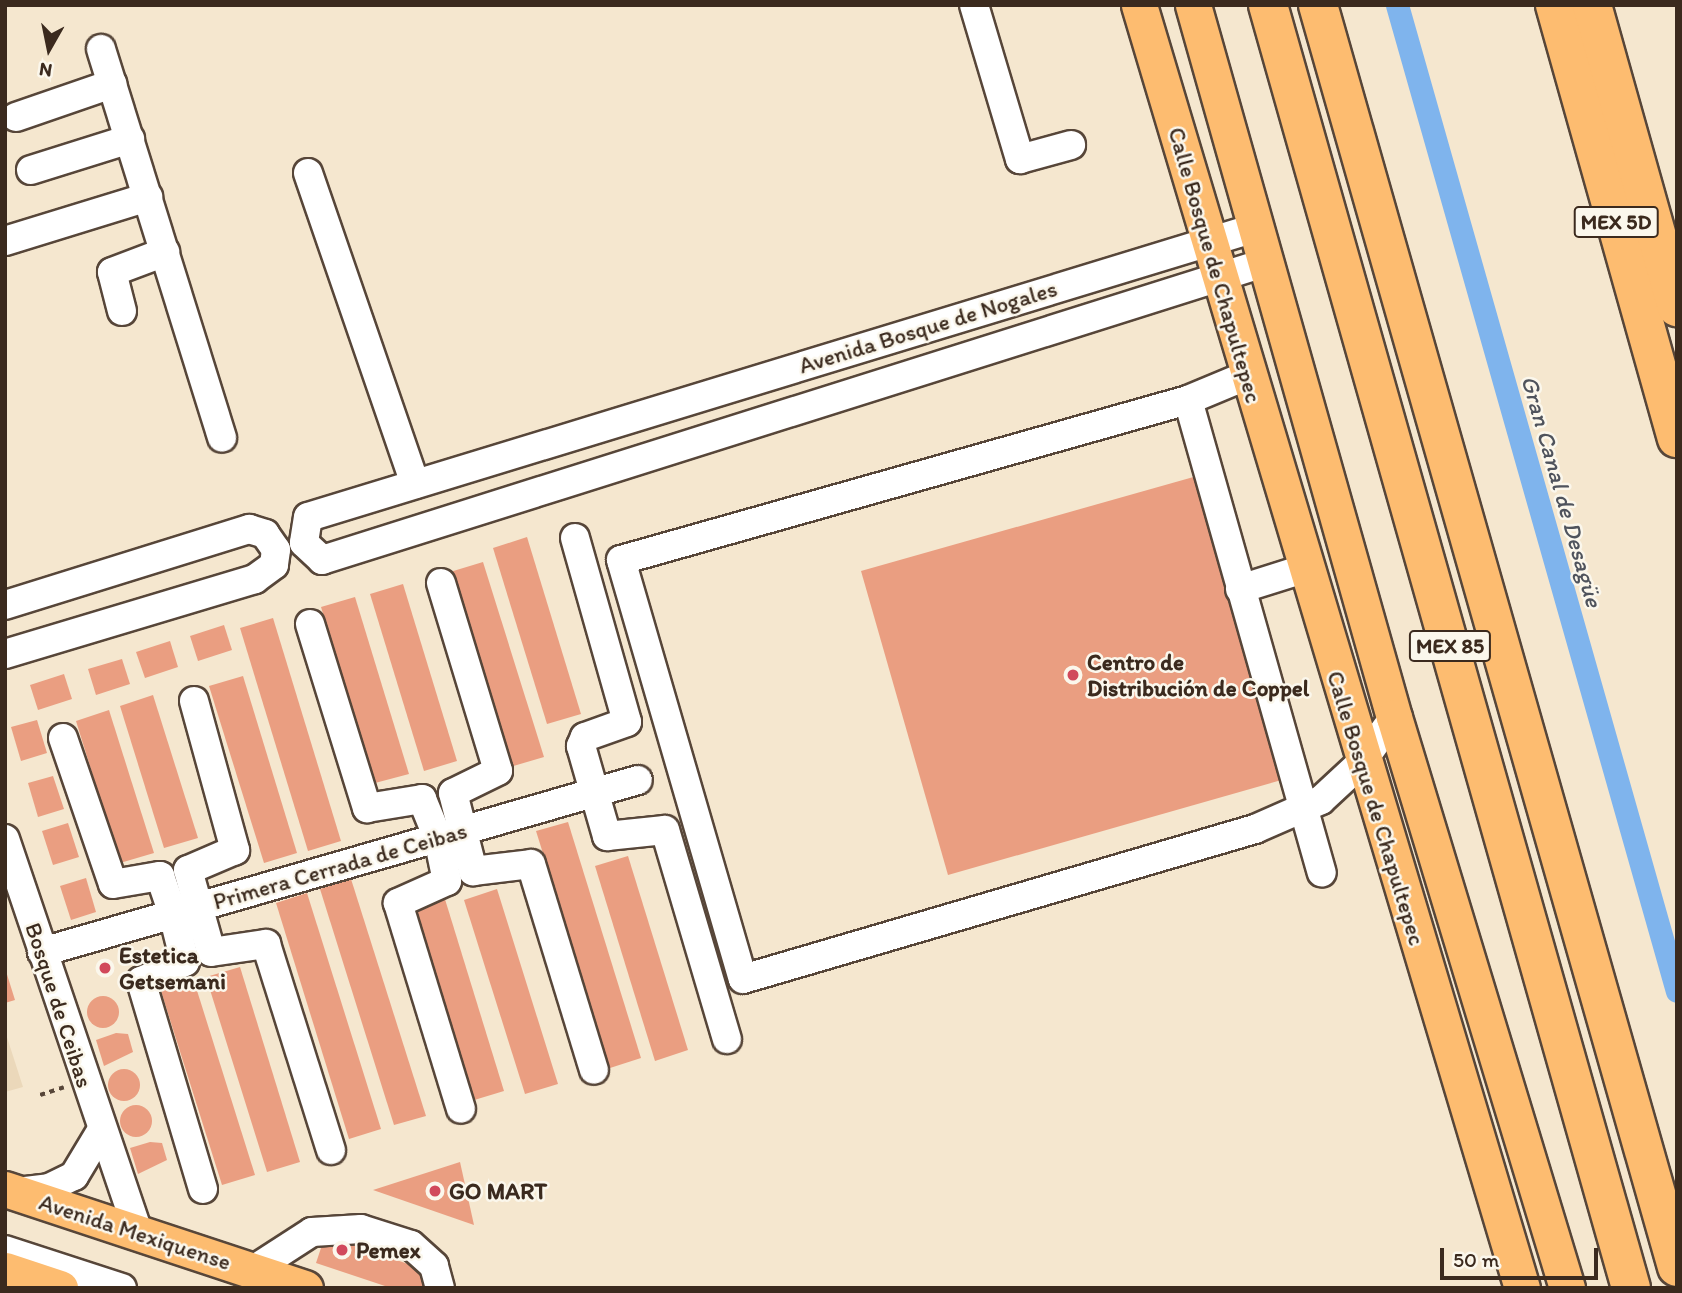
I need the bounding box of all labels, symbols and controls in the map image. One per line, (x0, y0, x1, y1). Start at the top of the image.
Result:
north arrow (14, 14, 84, 84)
text: N (38, 58, 54, 83)
street label: Calle Bosque de Chapultepec (1163, 124, 1267, 406)
road number: MEX 5D (1572, 204, 1660, 240)
street label: Avenida Bosque de Nogales (796, 275, 1060, 379)
water label: Gran Canal de Desagüe (1515, 372, 1609, 610)
road number: MEX 85 (1408, 628, 1492, 664)
place label: Centro de Distribución de Coppel (1087, 648, 1309, 702)
marker: Centro de Distribución de Coppel (1065, 667, 1081, 683)
street label: Calle Bosque de Chapultepec (1321, 668, 1431, 948)
street label: Primera Cerrada de Ceibas (210, 817, 470, 915)
street label: Bosque de Ceibas (19, 919, 99, 1091)
place label: Estetica Getsemani (119, 941, 226, 995)
marker: Estetica Getsemani (97, 960, 113, 976)
place label: GO MART (449, 1177, 547, 1205)
marker: GO MART (427, 1183, 443, 1199)
street label: Avenida Mexiquense (36, 1188, 234, 1276)
scale bar (1444, 1234, 1602, 1278)
place label: Pemex (356, 1236, 421, 1264)
marker: Pemex (334, 1242, 350, 1258)
text: 50 m (1453, 1247, 1499, 1272)

